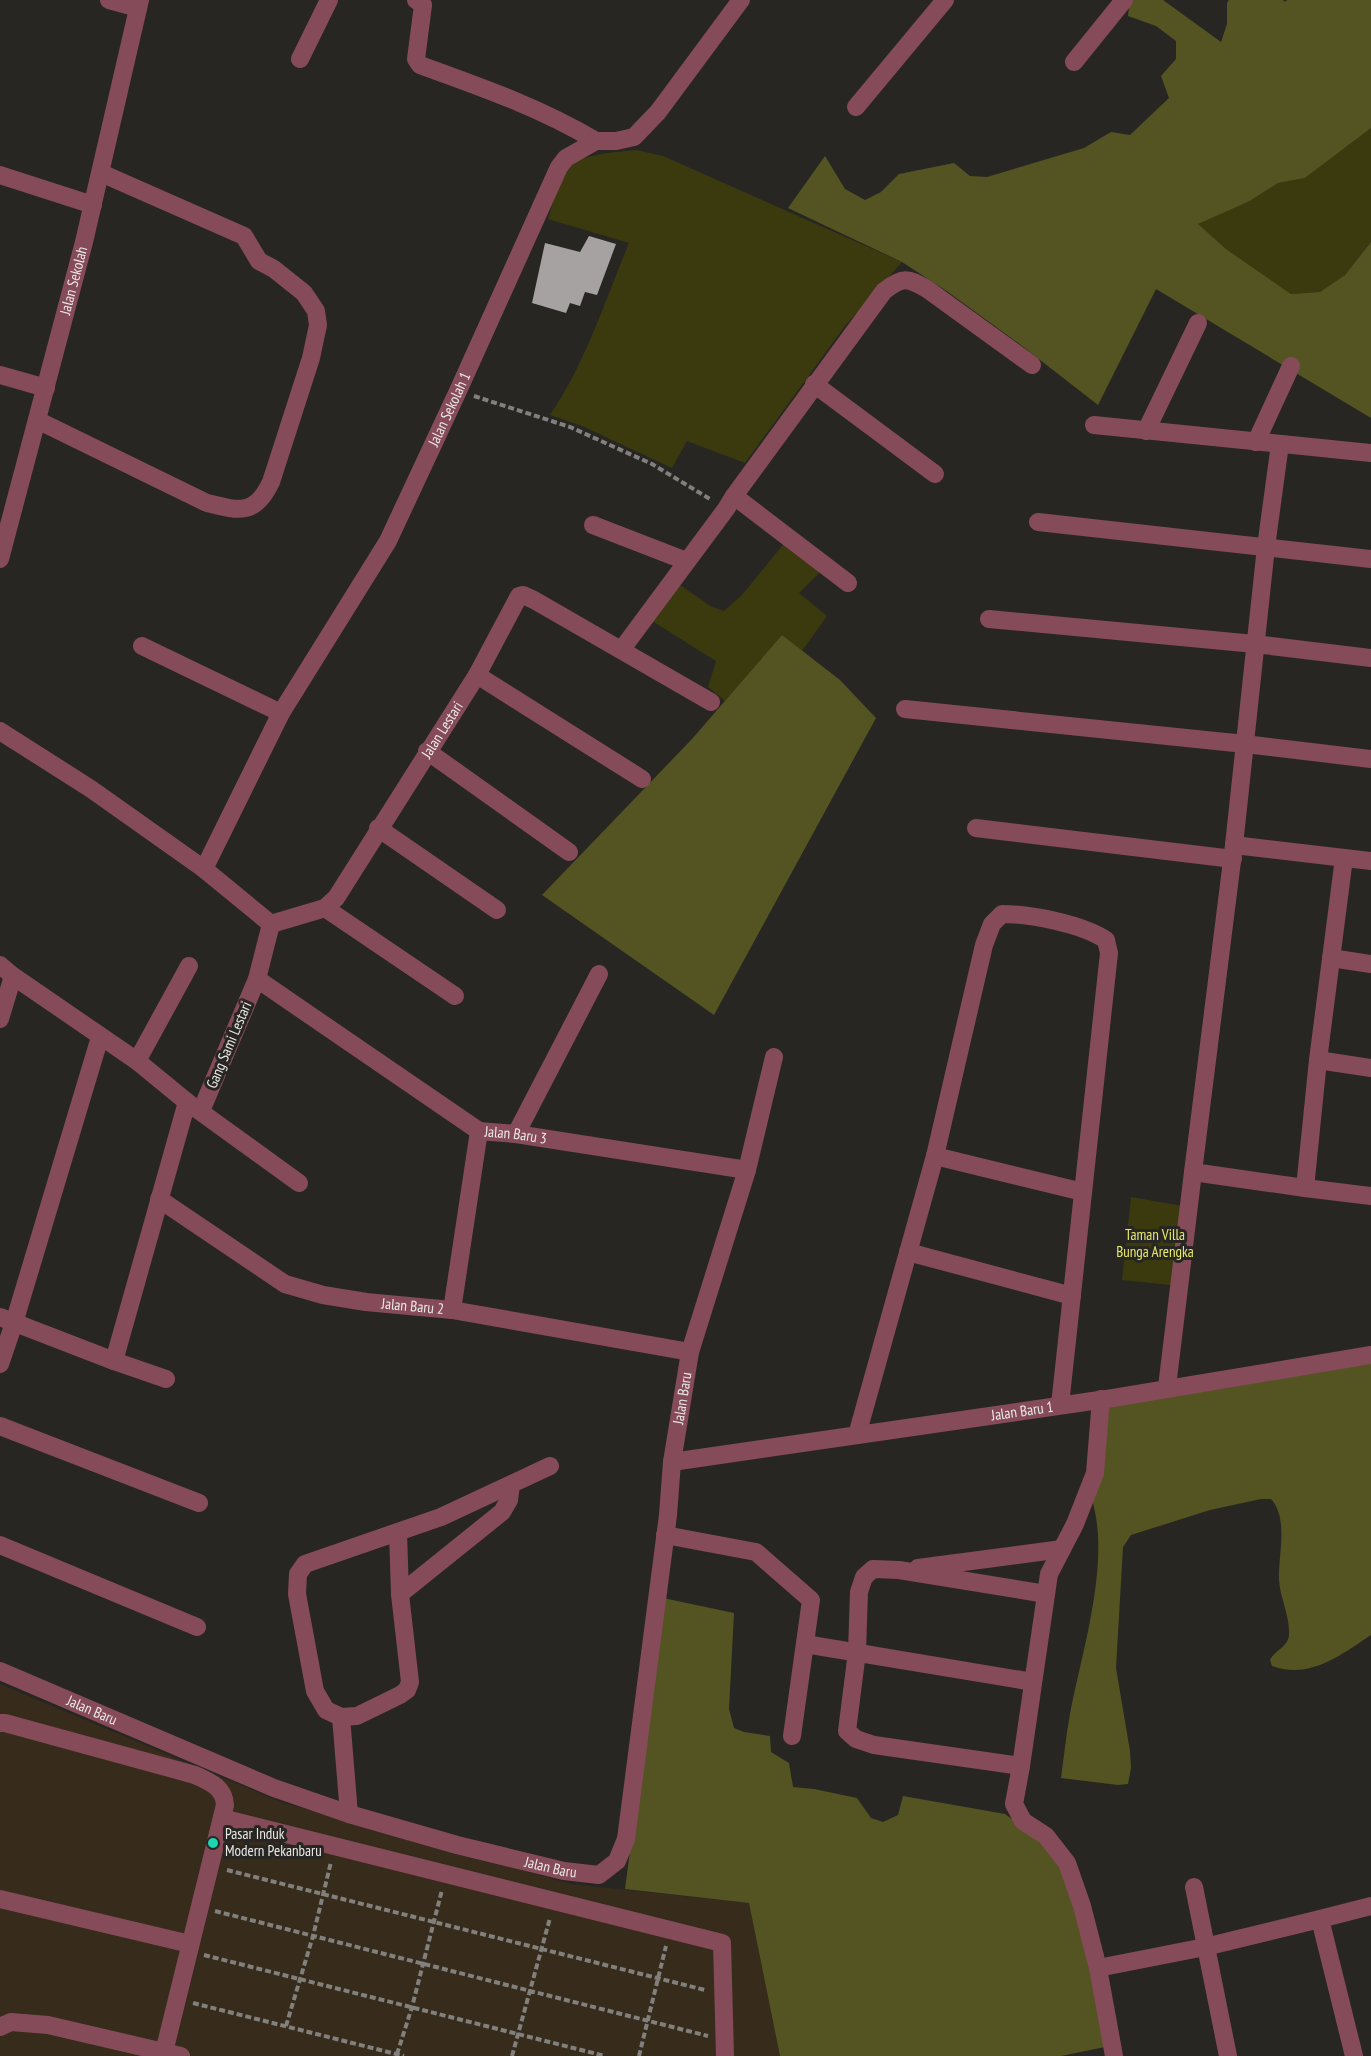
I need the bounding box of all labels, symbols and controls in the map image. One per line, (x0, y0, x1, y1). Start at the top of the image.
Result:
street label: Jalan Sekolah (55, 244, 91, 318)
street label: Jalan Sekolah 1 (423, 369, 474, 450)
street label: Jalan Lestari (416, 698, 467, 762)
street label: Gang Sami Lestari (202, 998, 255, 1091)
street label: Jalan Baru 3 (483, 1121, 548, 1148)
park label: Taman Villa Bunga Arengka (1116, 1225, 1194, 1261)
street label: Jalan Baru 2 (380, 1293, 445, 1318)
street label: Jalan Baru (668, 1371, 696, 1427)
street label: Jalan Baru 1 (989, 1397, 1055, 1425)
street label: Jalan Baru (63, 1690, 120, 1729)
place label: Pasar Induk Modern Pekanbaru (225, 1824, 322, 1860)
marker: Pasar Induk Modern Pekanbaru (206, 1836, 220, 1850)
street label: Jalan Baru (522, 1852, 578, 1881)

